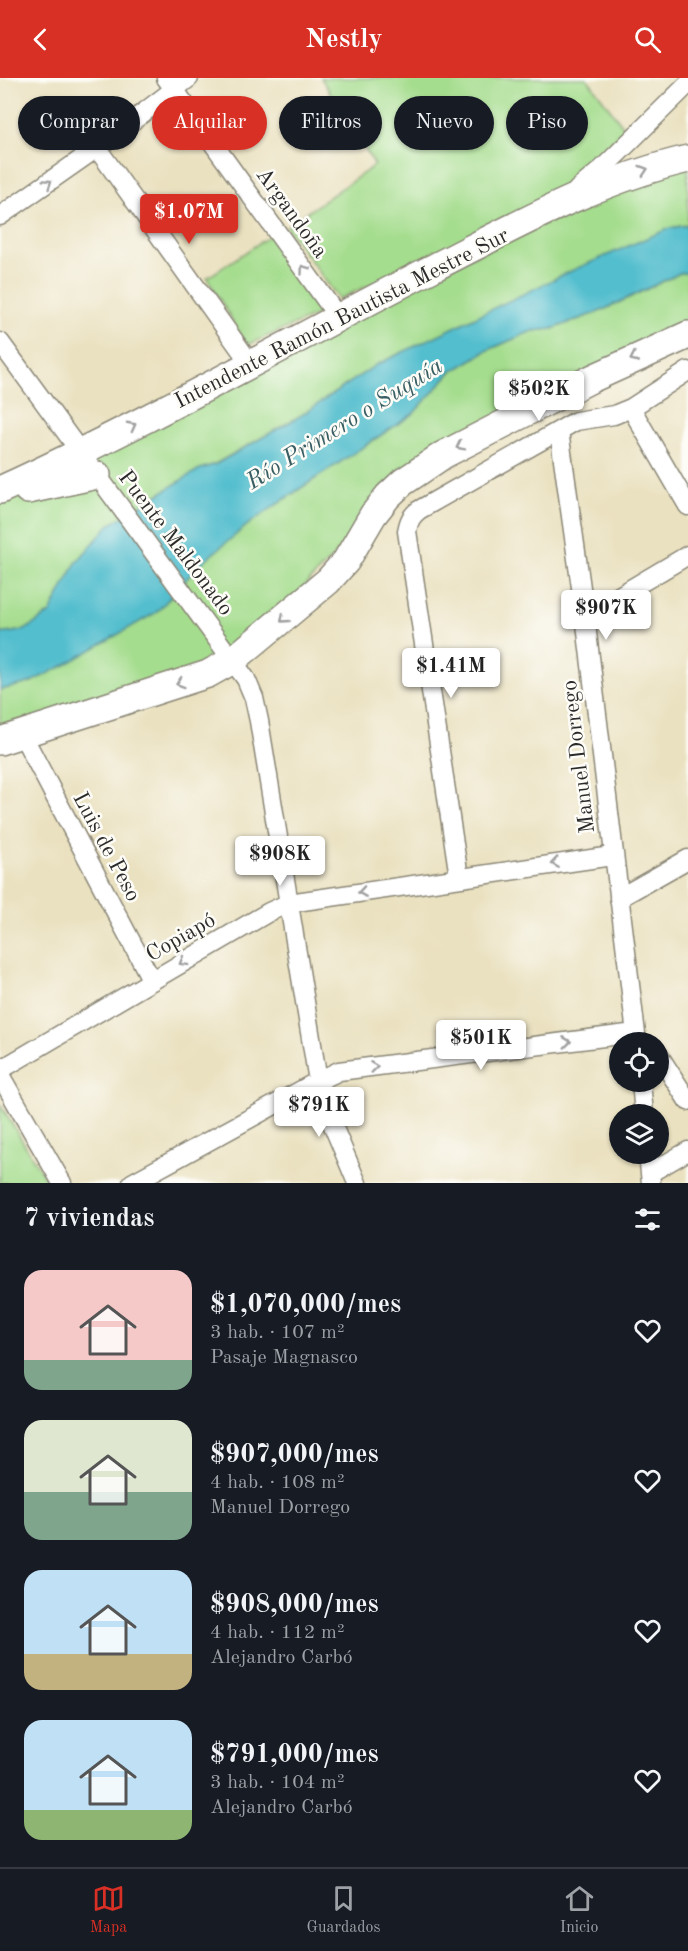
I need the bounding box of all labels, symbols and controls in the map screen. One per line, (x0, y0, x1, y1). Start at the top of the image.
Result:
icon: back (24, 23, 57, 56)
icon: search (631, 23, 664, 56)
text: Nestly (305, 26, 383, 53)
chip: Comprar (18, 96, 140, 150)
chip: Alquilar (152, 96, 267, 150)
chip: Filtros (279, 96, 382, 150)
chip: Nuevo (394, 96, 494, 150)
chip: Piso (506, 96, 588, 150)
street label: Argandoña (251, 164, 331, 262)
one-way arrow (638, 165, 649, 177)
one-way arrow (41, 179, 52, 190)
pin: $1.07M (140, 194, 238, 245)
text: $1.07M (154, 203, 224, 223)
street label: Intendente Ramón Bautista Mestre Sur (171, 225, 513, 413)
one-way arrow (300, 265, 311, 276)
one-way arrow (630, 351, 641, 363)
water label: Río Primero o Suquía (242, 354, 448, 496)
pin: $502K (497, 371, 581, 422)
text: $502K (508, 380, 570, 400)
one-way arrow (126, 422, 137, 433)
one-way arrow (456, 439, 467, 451)
street label: Puente Maldonado (114, 467, 237, 620)
pin: $907K (564, 590, 648, 641)
text: $907K (575, 599, 637, 619)
one-way arrow (280, 612, 291, 623)
pin: $1.41M (402, 648, 500, 699)
text: $1.41M (416, 657, 486, 677)
one-way arrow (175, 675, 186, 688)
street label: Manuel Dorrego (559, 679, 599, 835)
street label: Luis de Peso (68, 789, 144, 905)
pin: $908K (238, 836, 322, 887)
text: $908K (249, 845, 311, 865)
one-way arrow (550, 857, 559, 869)
one-way arrow (357, 885, 366, 897)
street label: Copiapó (143, 909, 219, 966)
one-way arrow (179, 955, 189, 967)
pin: $501K (439, 1020, 523, 1071)
text: $501K (450, 1029, 512, 1049)
map controls (609, 1032, 669, 1164)
button: locate (609, 1032, 669, 1092)
one-way arrow (563, 1036, 572, 1049)
one-way arrow (369, 1061, 378, 1074)
pin: $791K (277, 1087, 361, 1138)
text: $791K (288, 1096, 350, 1116)
button: layers (609, 1104, 669, 1164)
icon: filters (631, 1203, 664, 1236)
text: 7 viviendas (24, 1206, 154, 1232)
text: $1,070,000/mes (210, 1292, 401, 1318)
icon: home (72, 1294, 144, 1366)
icon: heart (631, 1314, 664, 1347)
text: 3 hab. · 107 m² (210, 1323, 344, 1343)
text: Pasaje Magnasco (210, 1348, 358, 1368)
text: $907,000/mes (210, 1442, 379, 1468)
icon: home (72, 1444, 144, 1516)
icon: heart (631, 1464, 664, 1497)
text: 4 hab. · 108 m² (210, 1473, 344, 1493)
text: Manuel Dorrego (210, 1498, 350, 1518)
text: $908,000/mes (210, 1592, 379, 1618)
icon: home (72, 1594, 144, 1666)
icon: heart (631, 1614, 664, 1647)
text: 4 hab. · 112 m² (210, 1623, 344, 1643)
text: Alejandro Carbó (210, 1648, 353, 1668)
text: $791,000/mes (210, 1742, 379, 1768)
icon: home (72, 1744, 144, 1816)
icon: heart (631, 1764, 664, 1797)
text: 3 hab. · 104 m² (210, 1773, 344, 1793)
text: Alejandro Carbó (210, 1798, 353, 1818)
tab: Mapa (90, 1882, 127, 1938)
tab: Guardados (306, 1882, 381, 1938)
tab: Inicio (560, 1882, 598, 1938)

